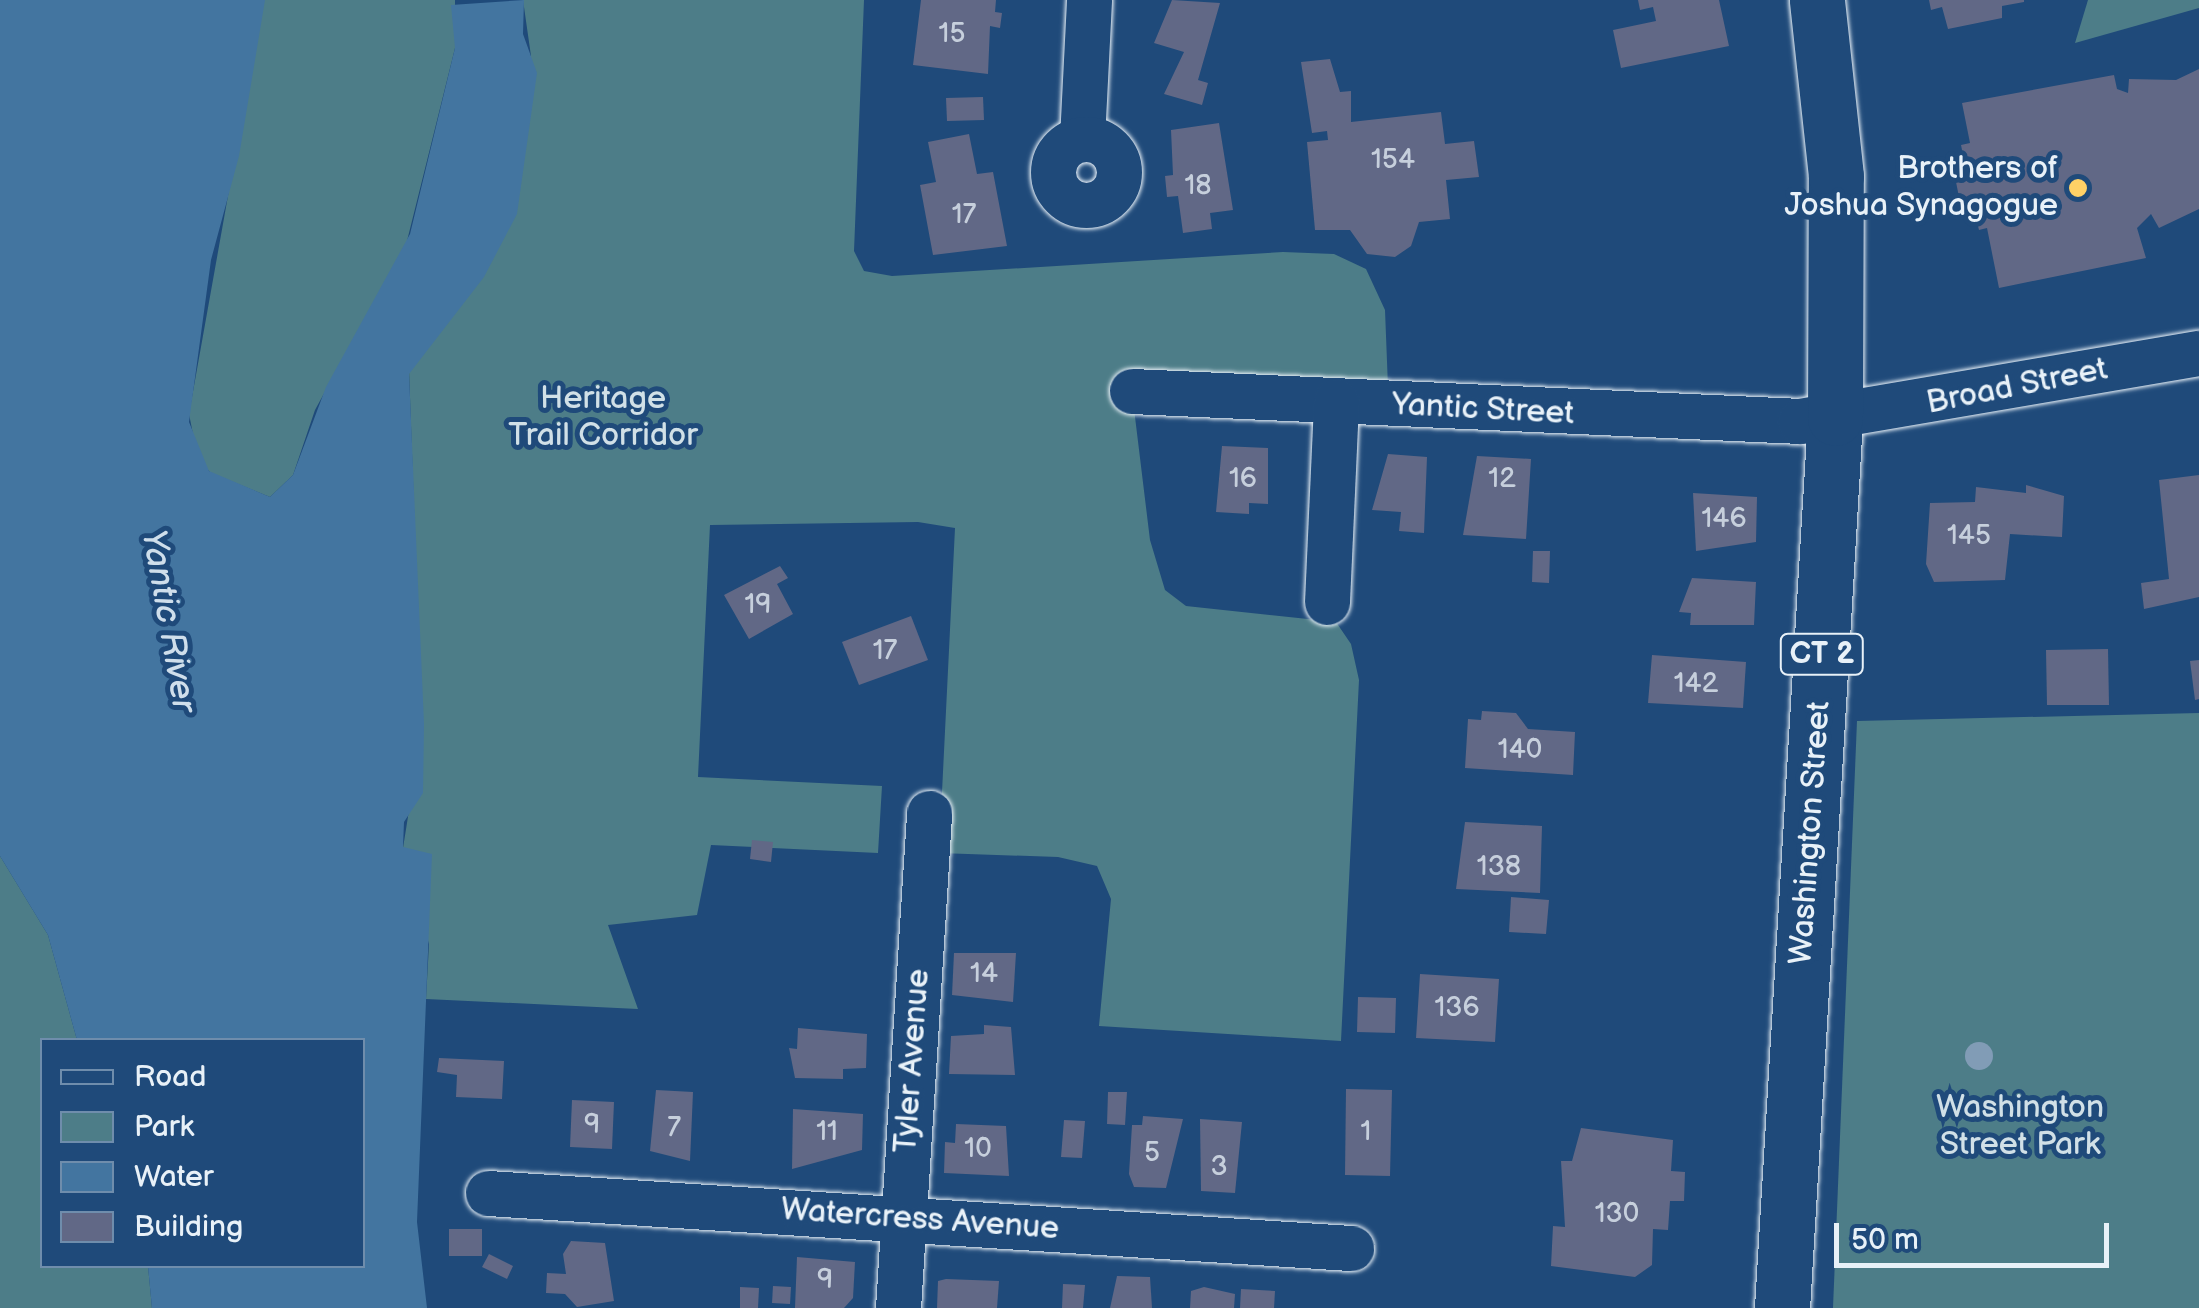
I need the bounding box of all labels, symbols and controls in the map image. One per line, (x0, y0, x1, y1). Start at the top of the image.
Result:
house number: 15 (939, 17, 965, 51)
house number: 154 (1371, 143, 1415, 177)
place label: Brothers of Joshua Synagogue (1784, 151, 2058, 226)
house number: 18 (1184, 169, 1212, 203)
marker: Brothers of Joshua Synagogue (2067, 177, 2089, 199)
house number: 17 (952, 198, 976, 232)
street label: Broad Street (1923, 351, 2111, 423)
park label: Heritage Trail Corridor (508, 381, 698, 456)
street label: Yantic Street (1391, 386, 1575, 434)
house number: 16 (1229, 462, 1257, 496)
house number: 12 (1488, 462, 1516, 496)
house number: 146 (1701, 502, 1747, 536)
house number: 145 (1947, 519, 1991, 553)
water label: Yantic River (131, 526, 205, 716)
house number: 19 (744, 588, 772, 622)
road number: CT 2 (1780, 629, 1864, 679)
house number: 17 (873, 634, 897, 668)
house number: 142 (1674, 667, 1718, 701)
street label: Washington Street (1783, 700, 1839, 966)
house number: 140 (1498, 733, 1542, 767)
house number: 138 (1477, 850, 1521, 884)
house number: 14 (970, 957, 998, 991)
street label: Tyler Avenue (887, 968, 939, 1154)
house number: 136 (1434, 991, 1480, 1025)
legend (40, 1038, 365, 1268)
text: Road (134, 1059, 207, 1095)
park label: Washington Street Park (1936, 1090, 2104, 1165)
house number: 9 (584, 1108, 600, 1142)
text: Park (134, 1109, 194, 1145)
house number: 7 (667, 1111, 681, 1145)
house number: 11 (816, 1115, 838, 1149)
house number: 1 (1361, 1115, 1371, 1149)
house number: 10 (964, 1132, 992, 1166)
house number: 5 (1144, 1136, 1160, 1170)
house number: 3 (1210, 1150, 1228, 1184)
text: Water (134, 1159, 214, 1195)
street label: Watercress Avenue (780, 1191, 1060, 1249)
house number: 130 (1595, 1197, 1639, 1231)
scale bar (1839, 1203, 2114, 1265)
text: Building (134, 1209, 243, 1245)
text: 50 m (1851, 1222, 1919, 1258)
house number: 9 (817, 1263, 833, 1297)

